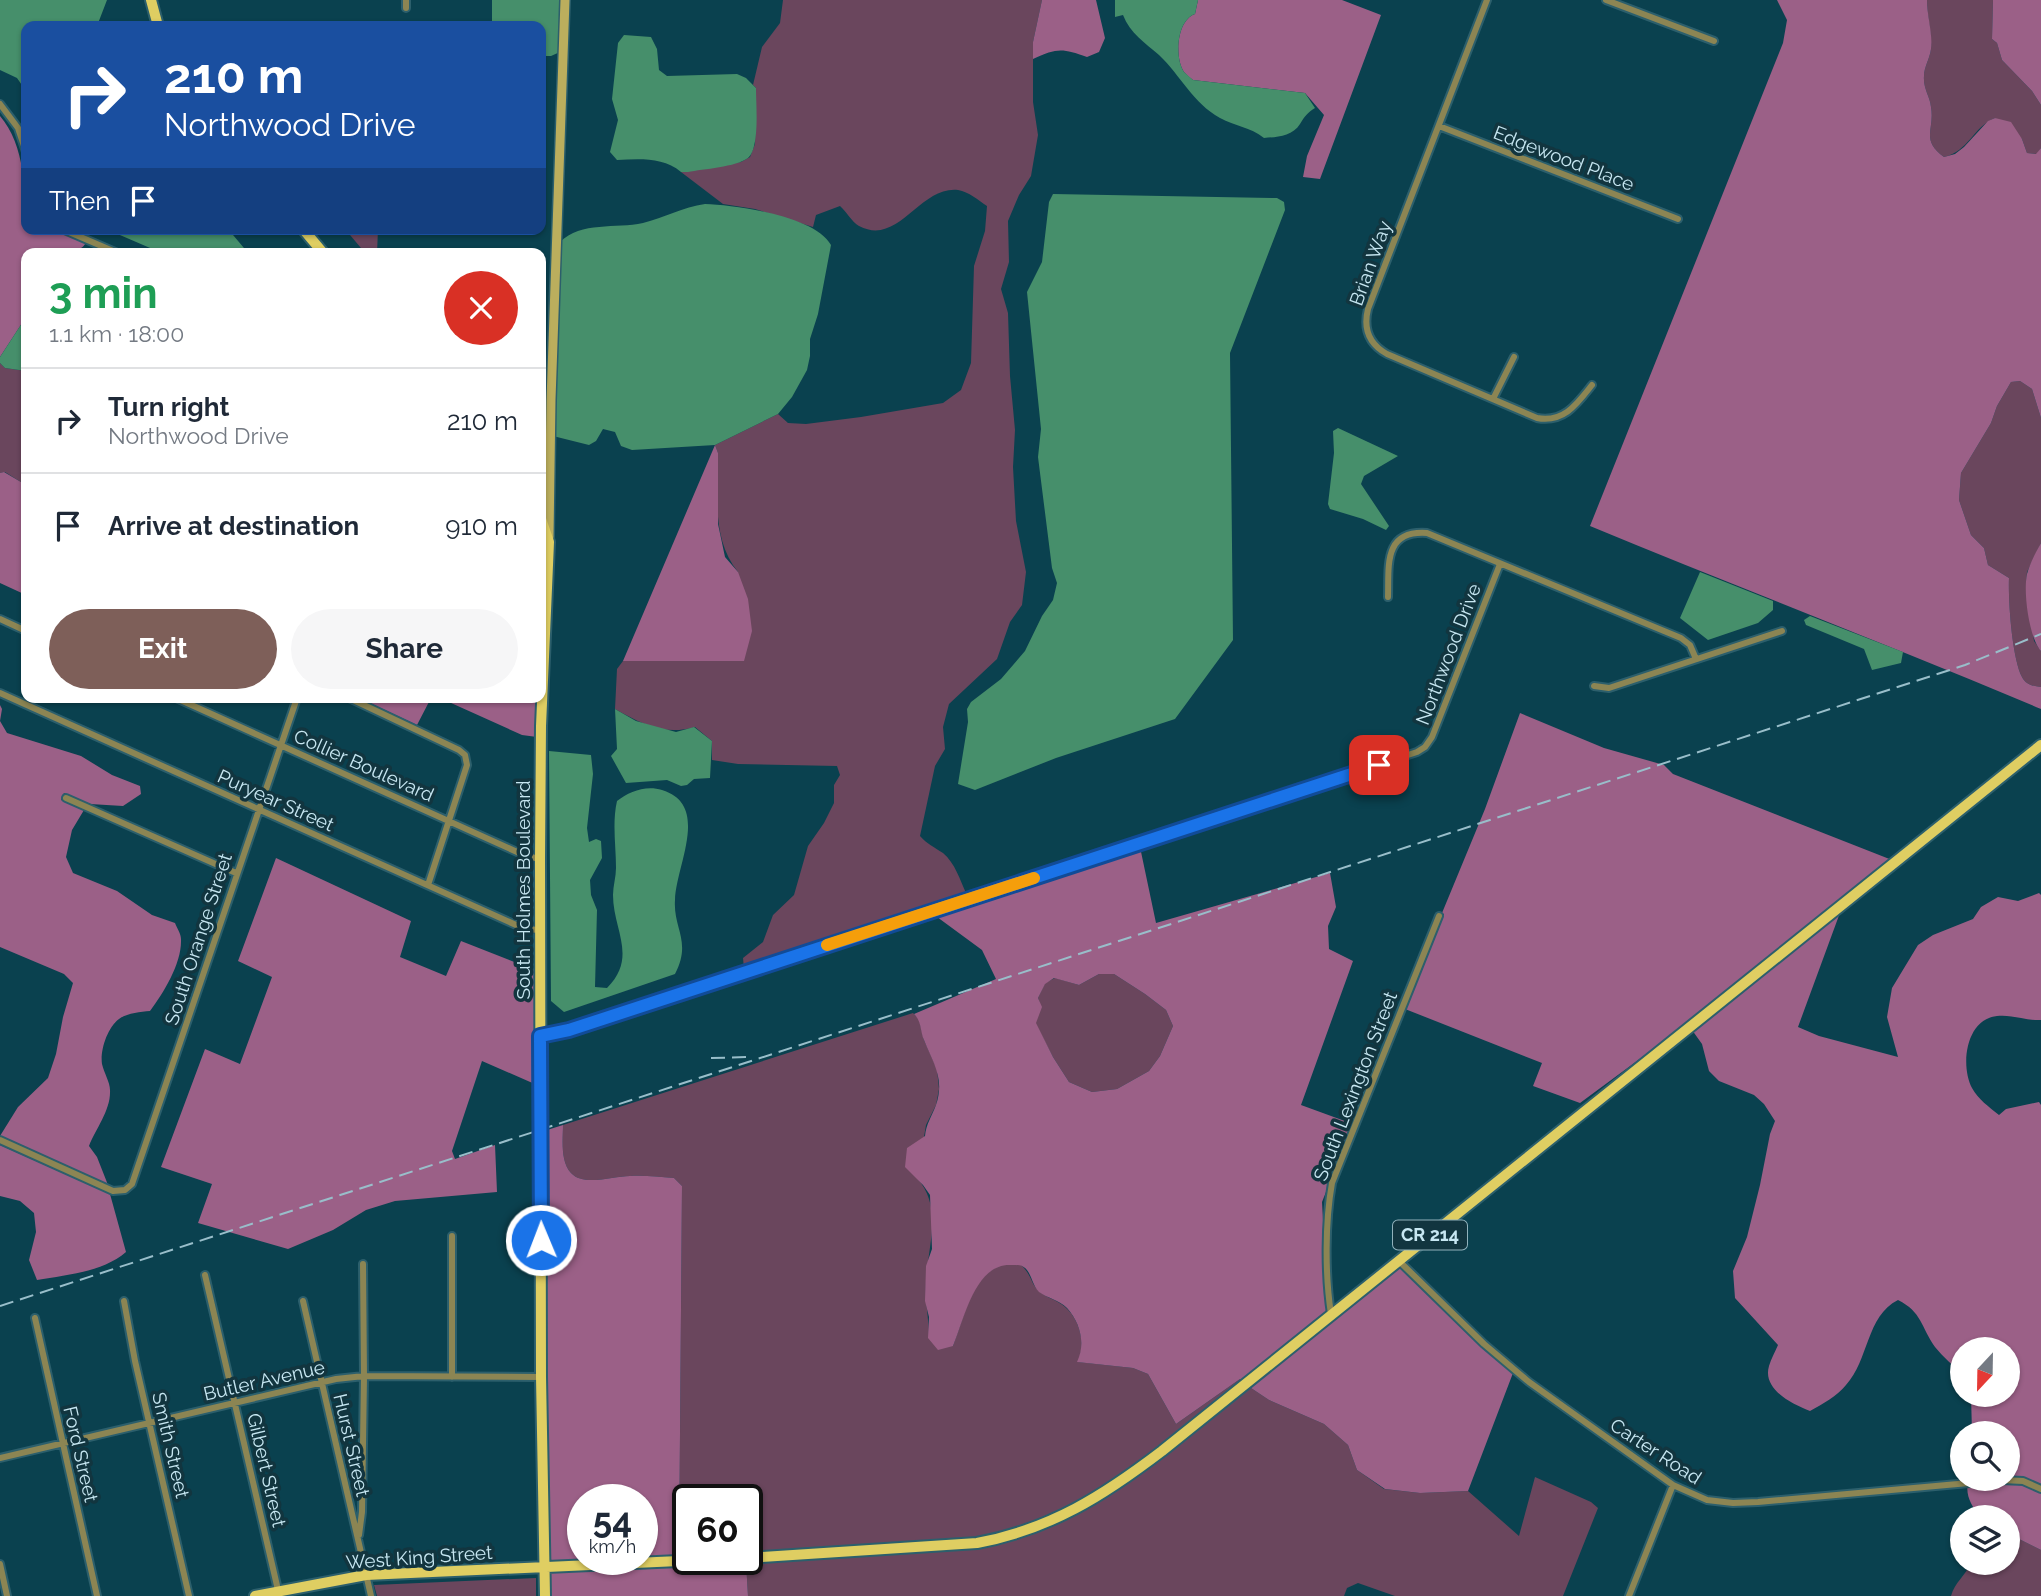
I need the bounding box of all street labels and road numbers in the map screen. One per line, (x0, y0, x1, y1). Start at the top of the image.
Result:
street label: Edgewood Place (1491, 121, 1637, 195)
street label: Brian Way (1345, 218, 1395, 308)
street label: Northwood Drive (1411, 580, 1485, 728)
street label: Collier Boulevard (291, 724, 437, 806)
street label: Puryear Street (214, 765, 338, 836)
street label: South Holmes Boulevard (512, 780, 534, 1000)
street label: South Orange Street (160, 850, 236, 1028)
street label: South Lexington Street (1309, 988, 1401, 1184)
road number: CR 214 (1393, 1220, 1467, 1250)
street label: Butler Avenue (201, 1355, 327, 1405)
street label: Smith Street (148, 1390, 194, 1501)
street label: Hurst Street (329, 1391, 375, 1499)
street label: Ford Street (59, 1404, 103, 1505)
street label: Gilbert Street (243, 1411, 291, 1530)
street label: Carter Road (1606, 1413, 1706, 1489)
street label: West King Street (345, 1541, 494, 1573)

